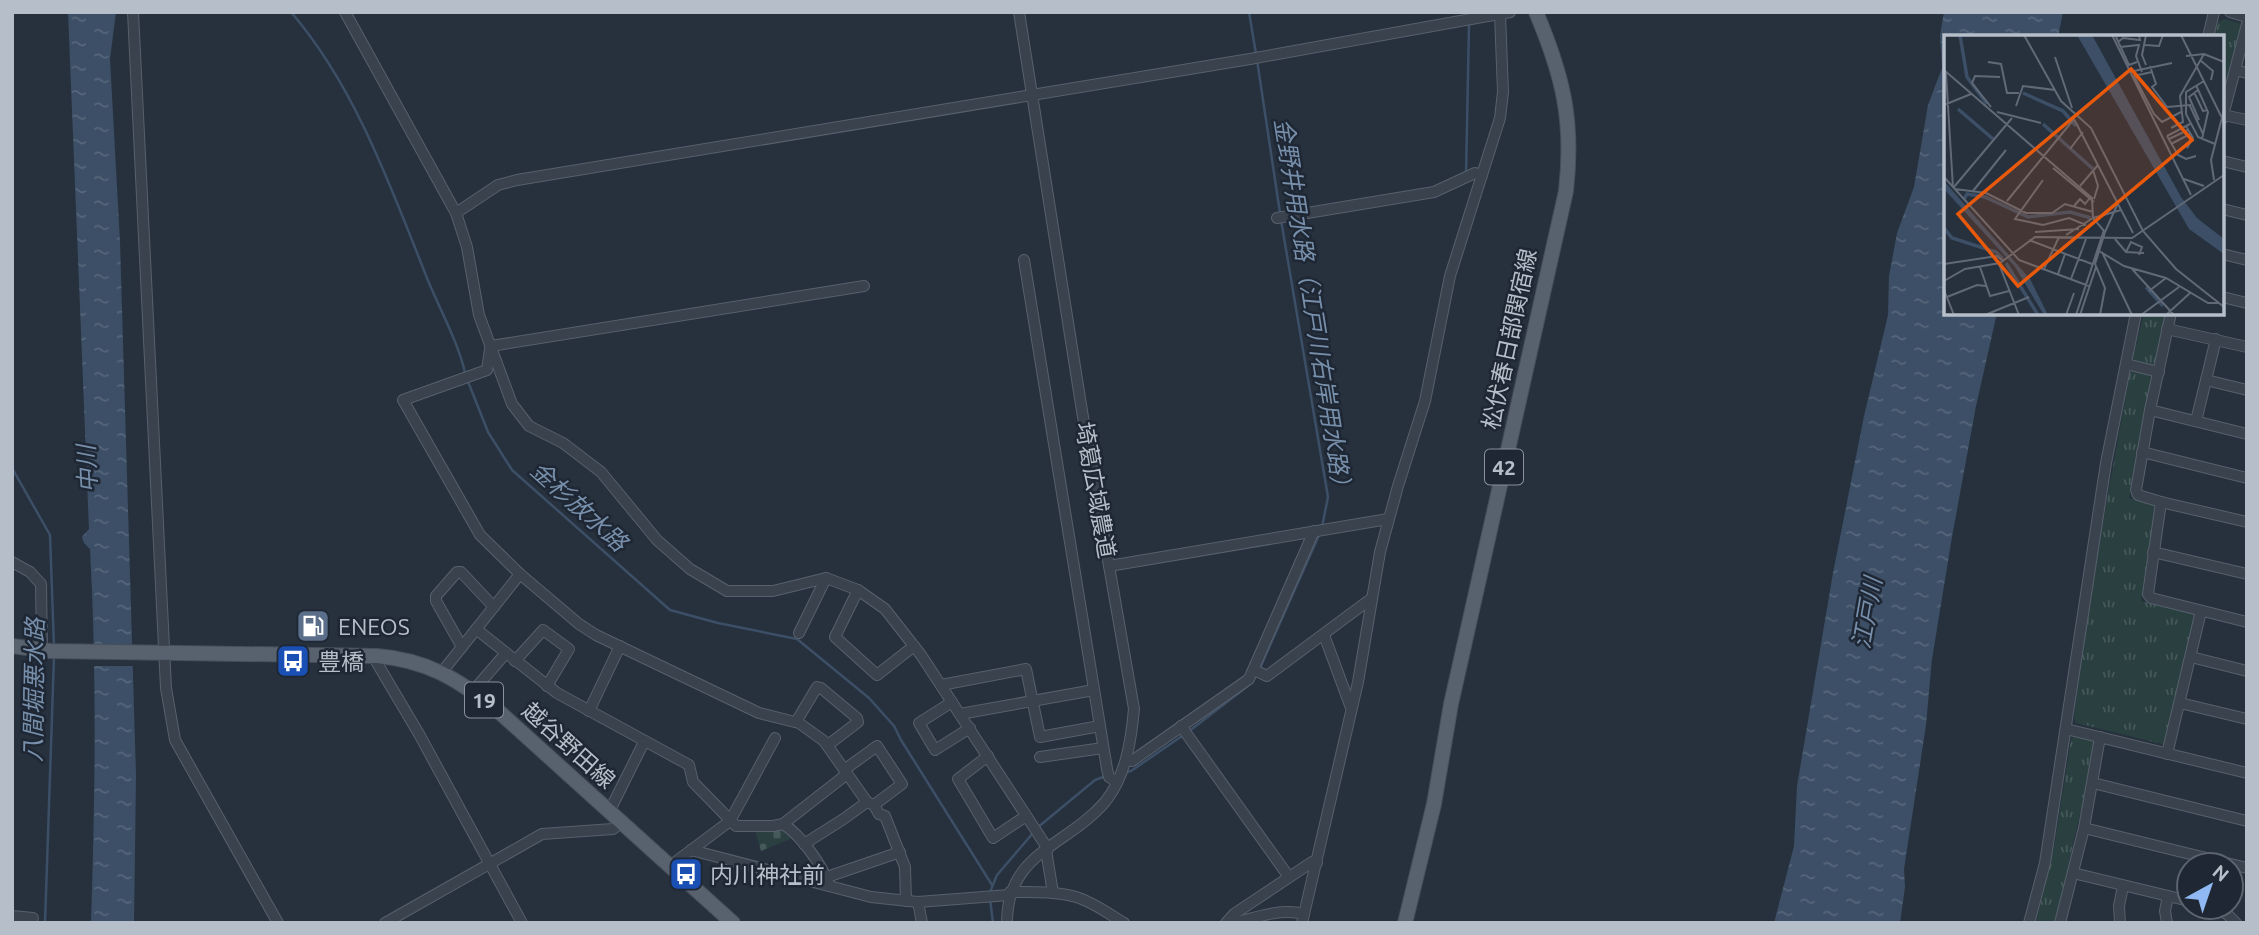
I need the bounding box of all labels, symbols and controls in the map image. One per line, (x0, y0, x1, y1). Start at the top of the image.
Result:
inset map (1944, 35, 2224, 315)
water label: 金野井用水路（江戸川右岸用水路） (1270, 116, 1356, 500)
street label: 松伏春日部関宿線 (1478, 246, 1540, 432)
street label: 埼葛広域農道 (1072, 420, 1120, 560)
water label: 中川 (72, 441, 102, 494)
road number: 42 (1485, 449, 1523, 484)
water label: 金杉放水路 (525, 456, 634, 558)
water label: 江戸川 (1847, 572, 1887, 651)
fuel station icon: ENEOS (294, 607, 332, 645)
place label: ENEOS (338, 614, 410, 639)
water label: 八間堀悪水路 (19, 616, 49, 762)
bus stop icon: 豊橋 (274, 642, 312, 680)
place label: 豊橋 (318, 649, 364, 674)
road number: 19 (465, 682, 503, 718)
street label: 越谷野田線 (518, 697, 620, 793)
north arrow (2175, 851, 2245, 921)
bus stop icon: 内川神社前 (667, 855, 705, 893)
text: N (2208, 860, 2233, 886)
place label: 内川神社前 (710, 862, 825, 887)

